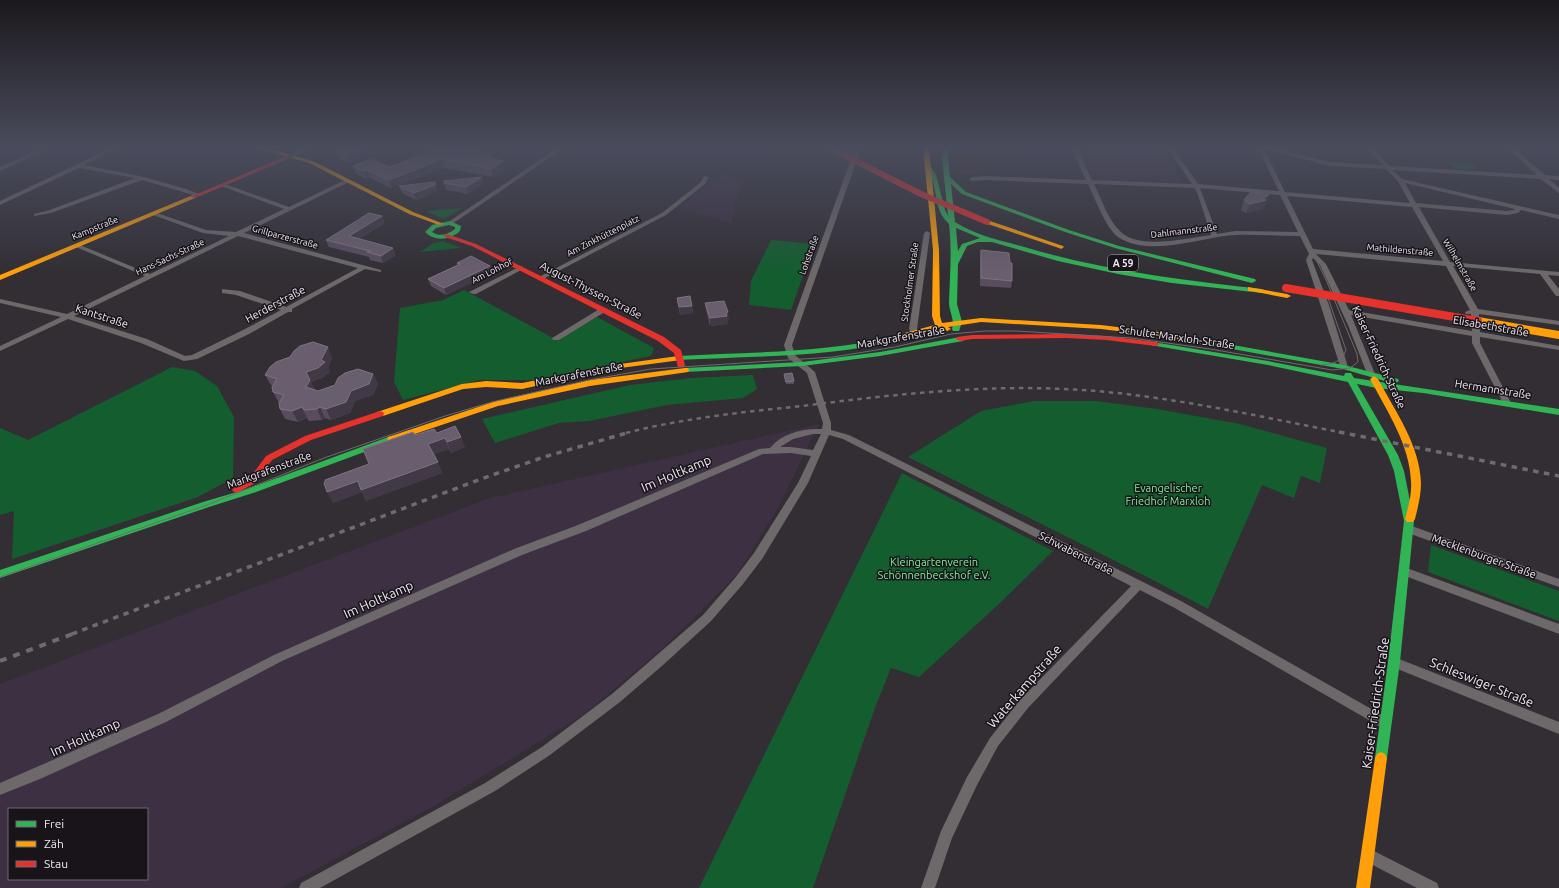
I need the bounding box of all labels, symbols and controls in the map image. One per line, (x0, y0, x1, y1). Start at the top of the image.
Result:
street label: Am Zinkhüttenplatz (565, 213, 641, 259)
street label: Kampstraße (70, 214, 120, 242)
street label: Dahlmannstraße (1150, 222, 1218, 240)
street label: Grillparzerstraße (251, 223, 319, 251)
street label: Lohstraße (797, 234, 821, 276)
street label: Hans-Sachs-Straße (134, 237, 206, 277)
street label: Wilhelmstraße (1441, 237, 1479, 293)
street label: Stockholmer Straße (899, 242, 921, 322)
street label: Mathildenstraße (1366, 242, 1434, 258)
road number: A 59 (1108, 255, 1138, 271)
street label: Am Lohhof (470, 256, 515, 286)
street label: August-Thyssen-Straße (538, 259, 644, 321)
street label: Herderstraße (243, 283, 307, 325)
street label: Kantstraße (74, 302, 130, 330)
street label: Kaiser-Friedrich-Straße (1350, 304, 1408, 410)
street label: Elisabethstraße (1452, 313, 1530, 339)
street label: Markgrafenstraße (856, 323, 946, 351)
street label: Schulte-Marxloh-Straße (1119, 323, 1235, 351)
street label: Markgrafenstraße (534, 360, 624, 388)
street label: Hermannstraße (1454, 377, 1532, 401)
street label: Markgrafenstraße (225, 449, 313, 491)
street label: Im Holtkamp (639, 452, 713, 494)
park label: Evangelischer Friedhof Marxloh (1125, 482, 1211, 507)
street label: Schwabenstraße (1037, 529, 1115, 577)
street label: Mecklenburger Straße (1430, 532, 1538, 580)
park label: Kleingartenverein Schönnenbeckshof e.V. (878, 556, 990, 581)
street label: Im Holtkamp (341, 577, 415, 621)
street label: Kaiser-Friedrich-Straße (1359, 637, 1391, 769)
street label: Waterkampstraße (984, 642, 1064, 730)
street label: Schleswiger Straße (1428, 655, 1536, 709)
street label: Im Holtkamp (48, 715, 122, 759)
legend (8, 808, 148, 880)
text: Frei (44, 817, 64, 830)
text: Zäh (44, 837, 64, 850)
text: Stau (44, 857, 68, 870)

